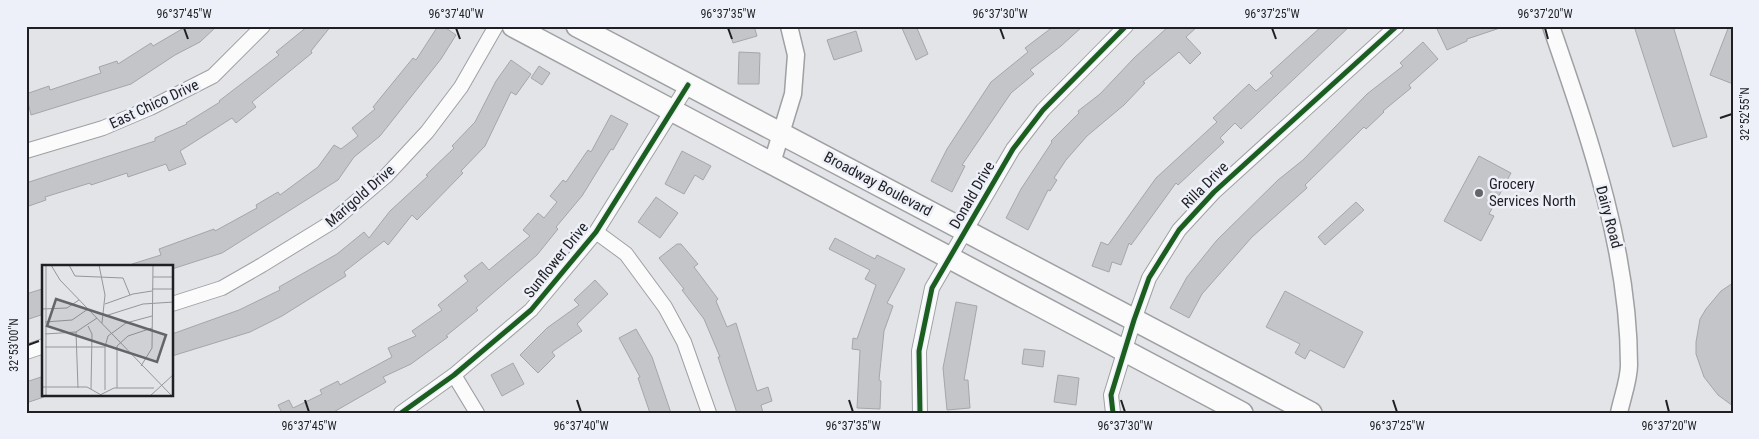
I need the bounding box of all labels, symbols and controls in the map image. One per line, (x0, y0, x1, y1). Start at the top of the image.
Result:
text: 96°37'45"W (156, 7, 212, 21)
text: 96°37'40"W (428, 7, 484, 21)
text: 96°37'35"W (700, 7, 756, 21)
text: 96°37'30"W (972, 7, 1028, 21)
text: 96°37'25"W (1244, 7, 1300, 21)
text: 96°37'20"W (1517, 7, 1573, 21)
street label: East Chico Drive (107, 75, 201, 133)
text: 32°52'55"N (1738, 87, 1752, 141)
street label: Broadway Boulevard (821, 148, 935, 220)
street label: Donald Drive (946, 158, 998, 232)
street label: Rilla Drive (1178, 158, 1232, 212)
street label: Marigold Drive (322, 161, 398, 231)
place label: Grocery Services North (1489, 175, 1576, 210)
street label: Dairy Road (1592, 184, 1626, 250)
marker: Grocery Services North (1473, 187, 1485, 199)
street label: Sunflower Drive (520, 219, 592, 301)
inset map (42, 265, 174, 396)
text: 32°53'00"N (7, 318, 21, 372)
text: 96°37'45"W (281, 419, 337, 433)
text: 96°37'40"W (553, 419, 609, 433)
text: 96°37'35"W (825, 419, 881, 433)
text: 96°37'30"W (1097, 419, 1153, 433)
text: 96°37'25"W (1369, 419, 1425, 433)
text: 96°37'20"W (1641, 419, 1697, 433)

